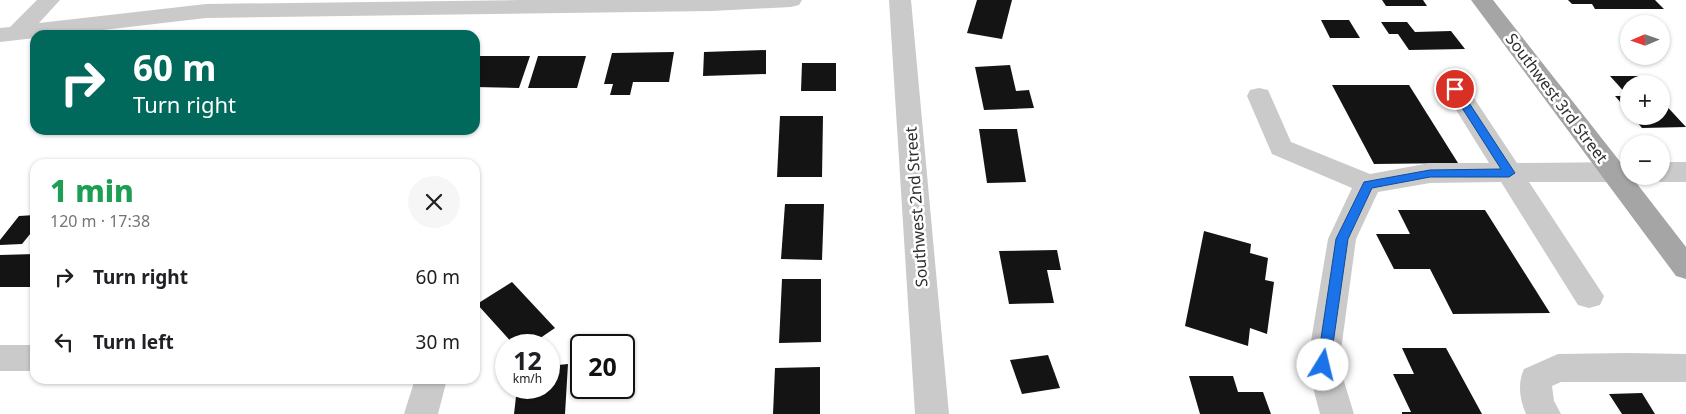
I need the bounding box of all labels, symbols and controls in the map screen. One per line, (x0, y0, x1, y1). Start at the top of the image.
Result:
north arrow (1620, 15, 1670, 65)
map controls (1620, 15, 1670, 185)
street label: Southwest 3rd Street (1501, 29, 1613, 168)
text: 60 m (133, 44, 216, 91)
icon: right (50, 50, 115, 115)
pin (1434, 68, 1476, 110)
icon: arrive (1441, 75, 1469, 103)
button: + (1620, 75, 1670, 125)
text: Turn right (133, 89, 236, 119)
street label: Southwest 2nd Street (899, 126, 933, 288)
button: − (1620, 135, 1670, 185)
text: 1 min (50, 170, 134, 211)
button: close (408, 176, 460, 228)
text: 120 m · 17:38 (50, 210, 150, 232)
icon: right (50, 263, 78, 291)
text: Turn right (93, 264, 188, 290)
text: 60 m (416, 264, 460, 290)
icon: left (50, 328, 78, 356)
text: Turn left (93, 329, 174, 355)
text: 30 m (416, 329, 460, 355)
speed limit sign: 20 (570, 334, 635, 399)
position arrow (1296, 338, 1348, 390)
text: 12 (513, 343, 542, 377)
text: km/h (513, 370, 542, 387)

